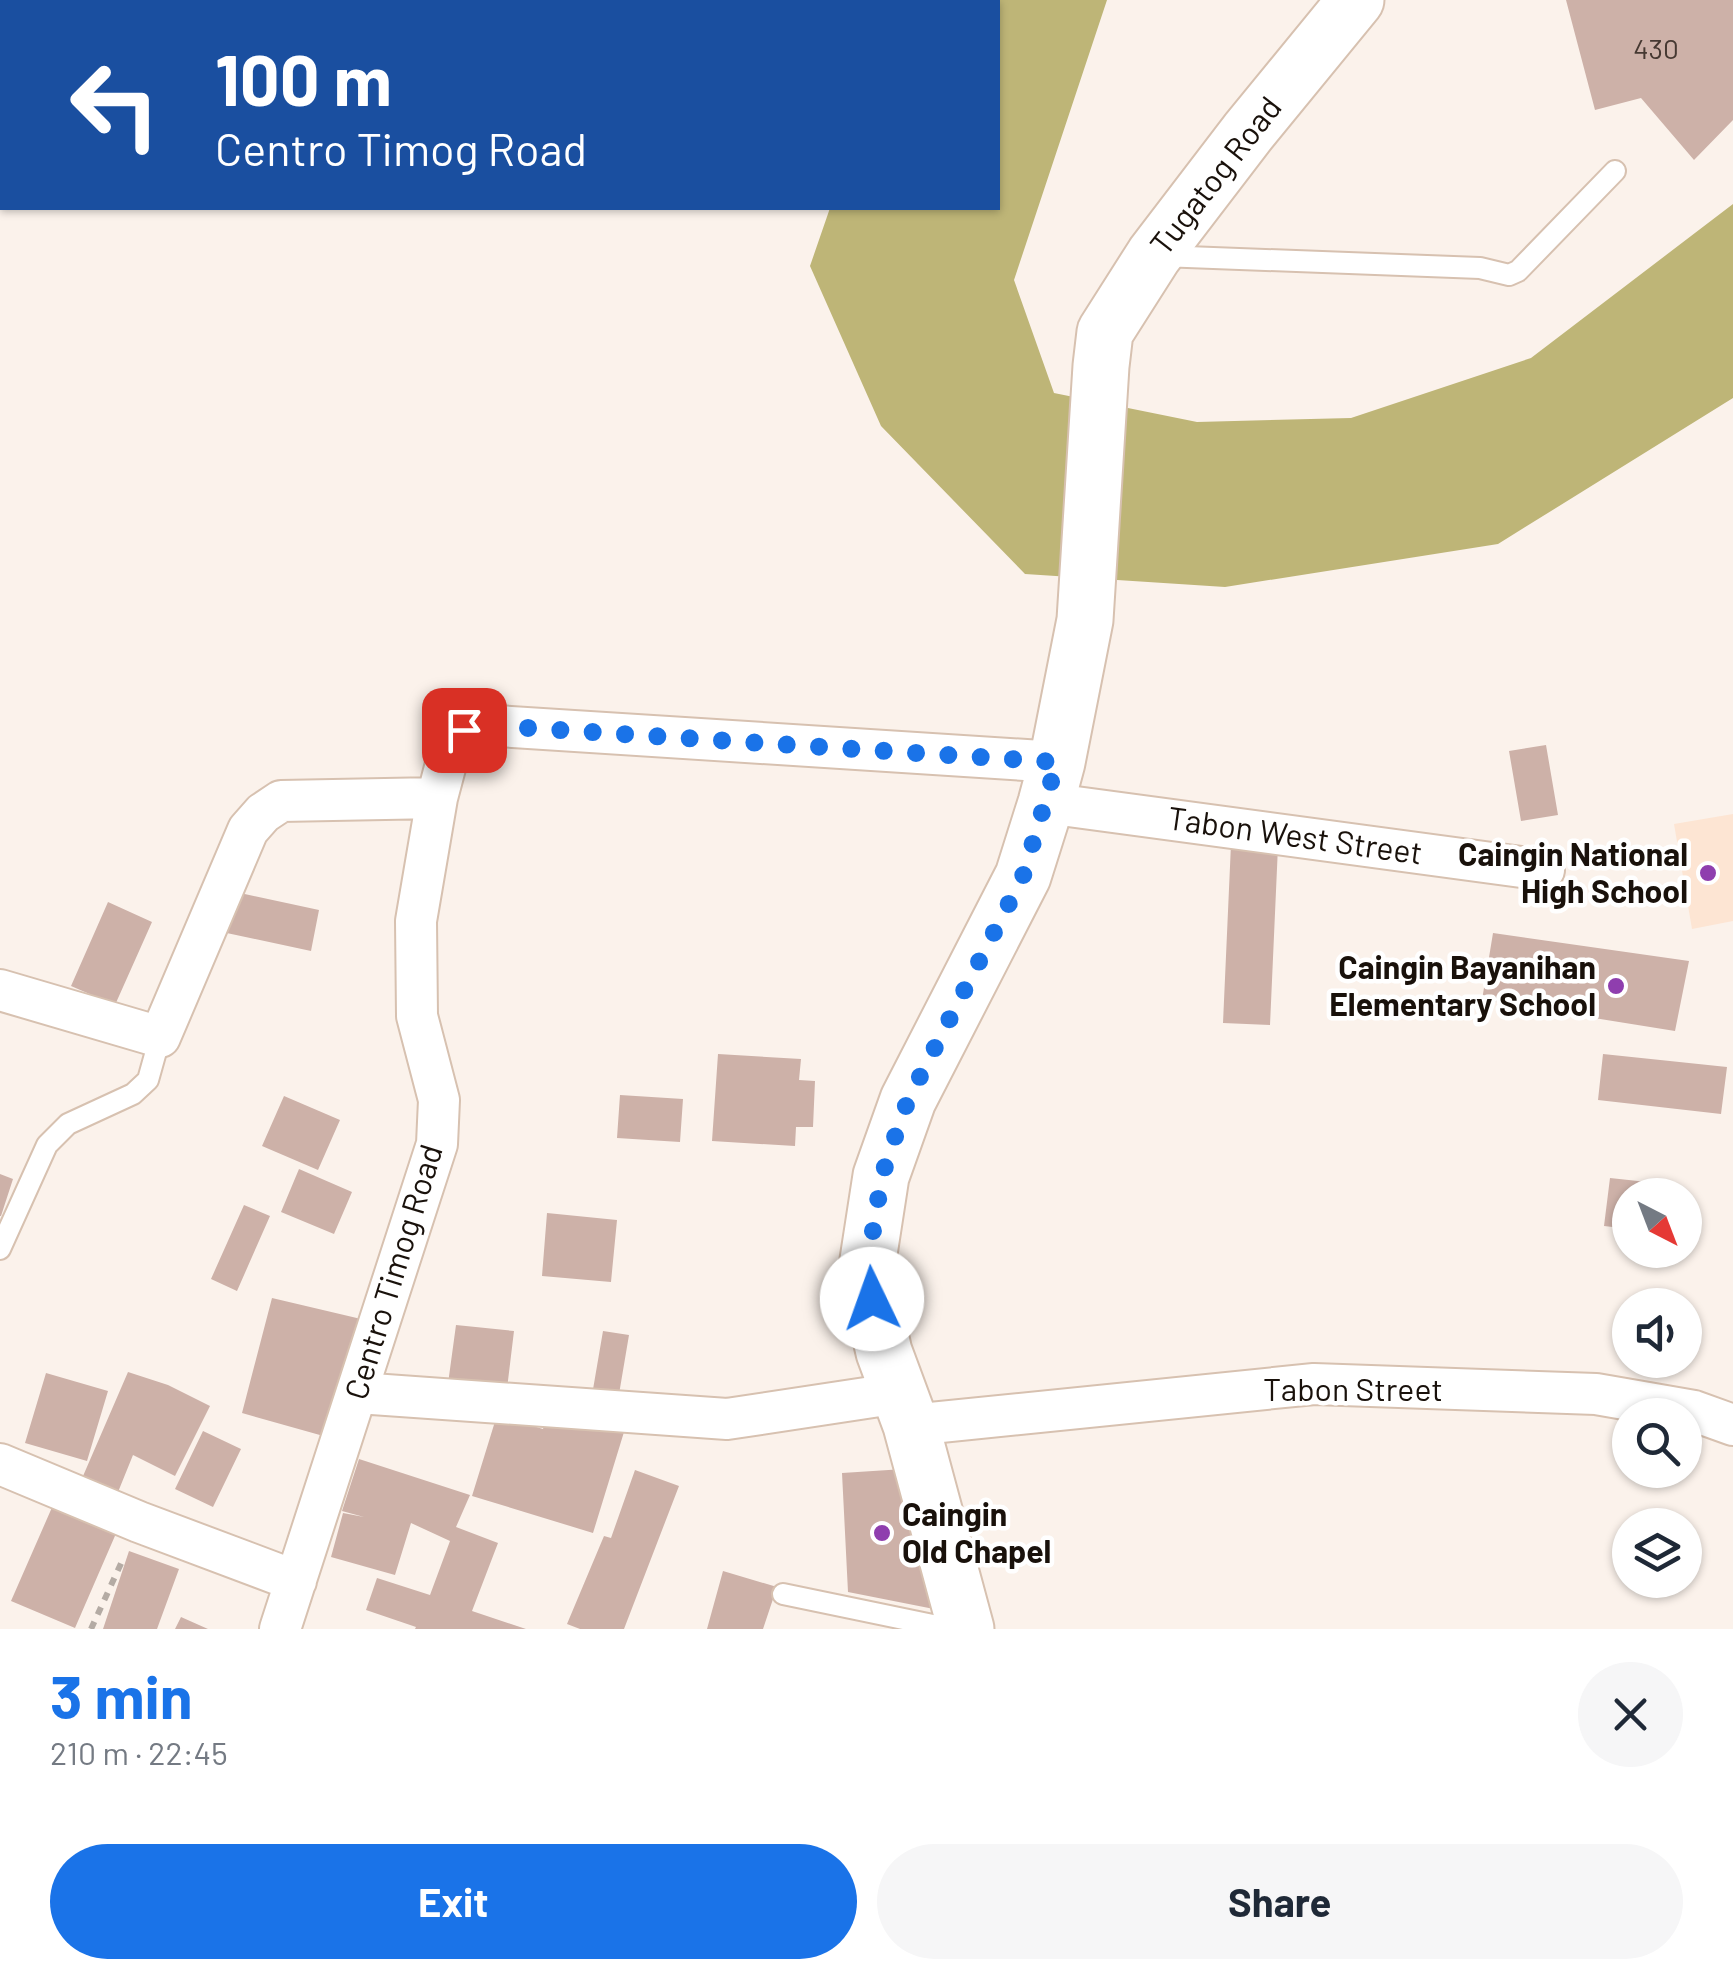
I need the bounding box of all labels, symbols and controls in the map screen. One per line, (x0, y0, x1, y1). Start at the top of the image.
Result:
house number: 430 (1633, 31, 1679, 65)
text: 100 m (215, 36, 392, 120)
icon: left (50, 40, 180, 170)
street label: Tugatog Road (1141, 88, 1288, 261)
text: Centro Timog Road (215, 121, 587, 175)
pin (422, 688, 507, 773)
icon: arrive (437, 703, 492, 758)
street label: Tabon West Street (1166, 797, 1425, 871)
place label: Caingin National High School (1458, 834, 1688, 909)
marker: Caingin National High School (1697, 862, 1719, 884)
place label: Caingin Bayanihan Elementary School (1329, 947, 1596, 1022)
marker: Caingin Bayanihan Elementary School (1605, 975, 1627, 997)
street label: Centro Timog Road (335, 1139, 449, 1403)
north arrow (1612, 1178, 1702, 1268)
map controls (1612, 1178, 1702, 1598)
position arrow (820, 1247, 924, 1351)
button: sound (1612, 1288, 1702, 1378)
street label: Tabon Street (1263, 1369, 1443, 1407)
button: search (1612, 1398, 1702, 1488)
place label: Caingin Old Chapel (902, 1494, 1051, 1569)
button: layers (1612, 1508, 1702, 1598)
marker: Caingin Old Chapel (871, 1522, 893, 1544)
text: 3 min (50, 1659, 193, 1731)
button: close (1578, 1662, 1683, 1767)
text: 210 m · 22:45 (50, 1733, 228, 1771)
button: Exit (50, 1844, 857, 1959)
button: Share (877, 1844, 1683, 1959)

